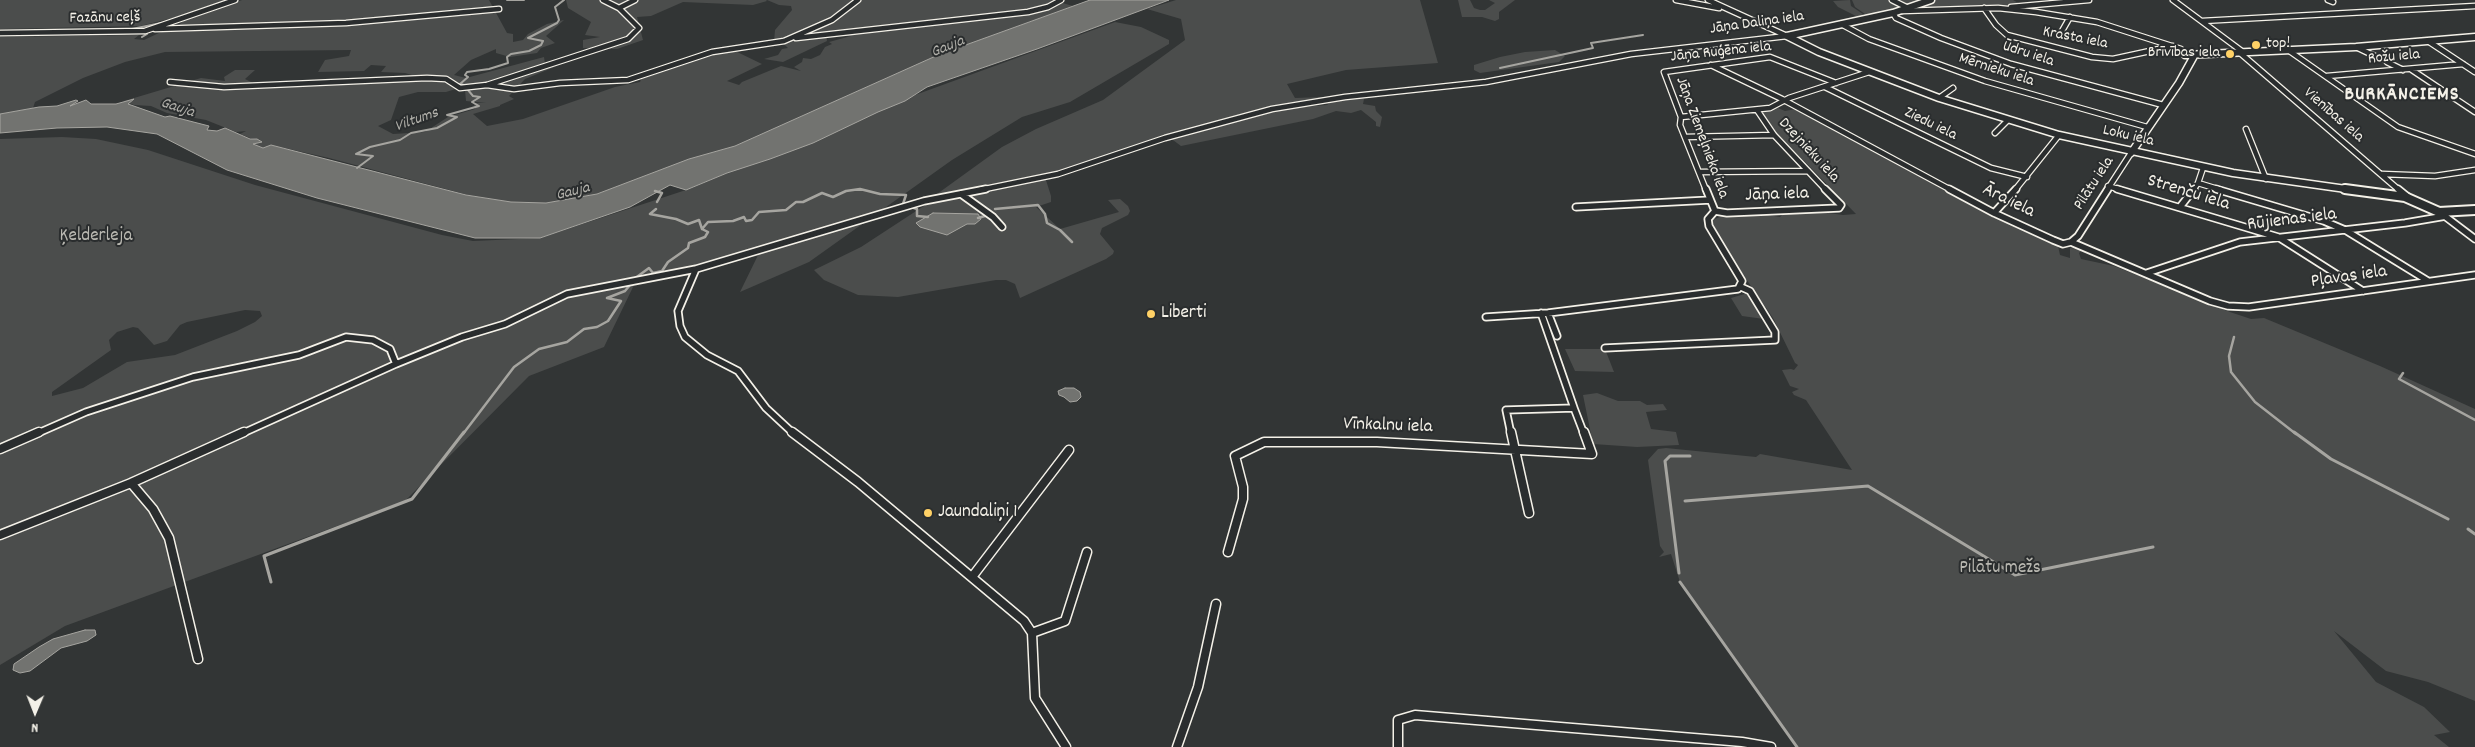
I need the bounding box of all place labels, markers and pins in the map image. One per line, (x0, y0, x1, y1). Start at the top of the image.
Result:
place label: top! (2266, 35, 2290, 55)
marker: top! (2250, 39, 2262, 51)
place label: Brīvības iela (2148, 44, 2220, 64)
marker: Brīvības iela (2224, 48, 2236, 60)
place label: Liberti (1161, 303, 1206, 325)
marker: Liberti (1145, 308, 1157, 320)
place label: Jaundaliņi 1 (938, 502, 1017, 524)
marker: Jaundaliņi 1 (922, 507, 934, 519)

